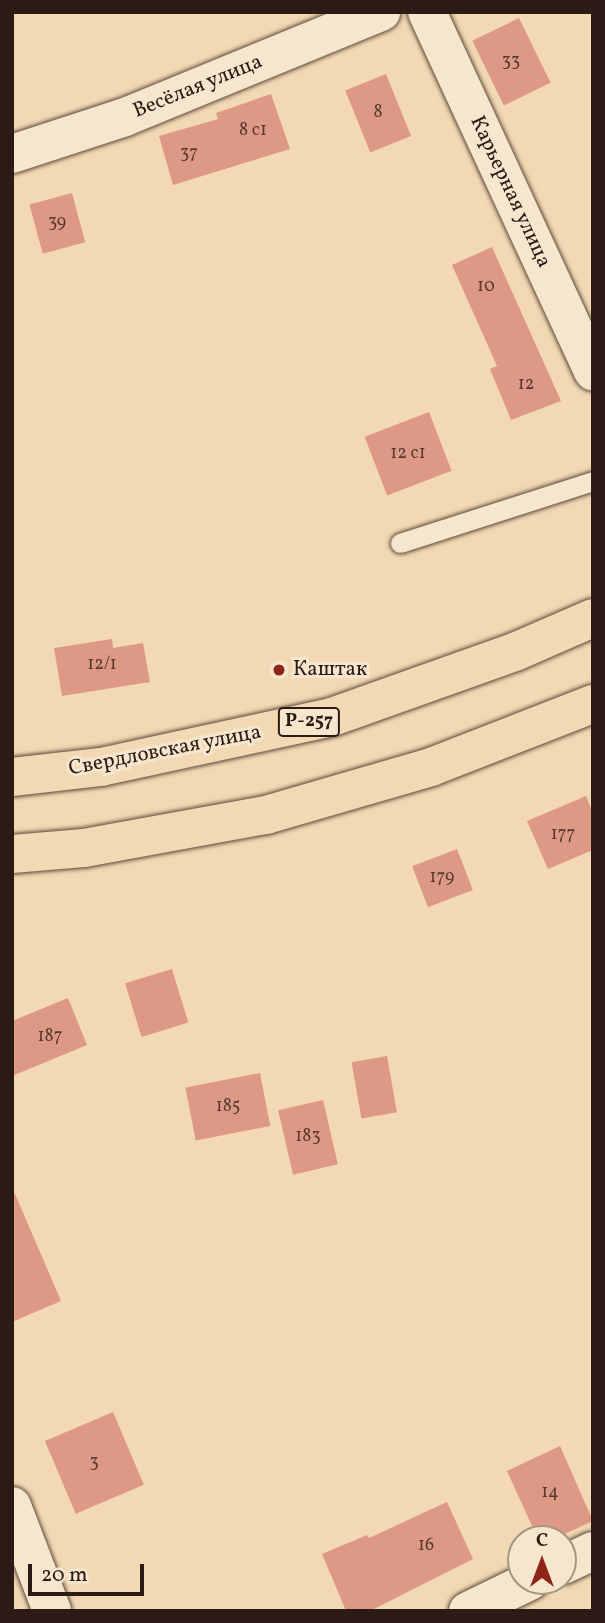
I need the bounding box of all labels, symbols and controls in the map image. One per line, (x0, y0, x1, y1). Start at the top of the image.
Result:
street label: Весёлая улица (129, 49, 267, 125)
house number: 33 (502, 51, 520, 73)
house number: 8 (373, 102, 383, 124)
street label: Карьерная улица (464, 112, 556, 272)
house number: 8 с1 (239, 120, 267, 142)
house number: 37 (180, 143, 198, 165)
house number: 39 (48, 212, 66, 234)
house number: 10 (477, 276, 495, 298)
house number: 12 (518, 374, 534, 396)
house number: 12 с1 (390, 443, 426, 465)
house number: 12/1 (87, 654, 117, 676)
place label: Каштак (293, 657, 367, 683)
marker: Каштак (271, 662, 287, 678)
road number: Р-257 (278, 706, 340, 737)
street label: Свердловская улица (66, 720, 264, 782)
house number: 177 (551, 824, 575, 846)
house number: 179 (430, 867, 454, 889)
house number: 187 (38, 1026, 62, 1048)
house number: 185 (216, 1096, 240, 1118)
house number: 183 (295, 1126, 321, 1148)
house number: 3 (89, 1452, 99, 1474)
house number: 14 (541, 1482, 559, 1504)
north arrow (507, 1525, 577, 1595)
text: С (536, 1528, 548, 1554)
house number: 16 (418, 1535, 434, 1557)
scale bar (32, 1550, 147, 1594)
text: 20 m (41, 1561, 87, 1590)

